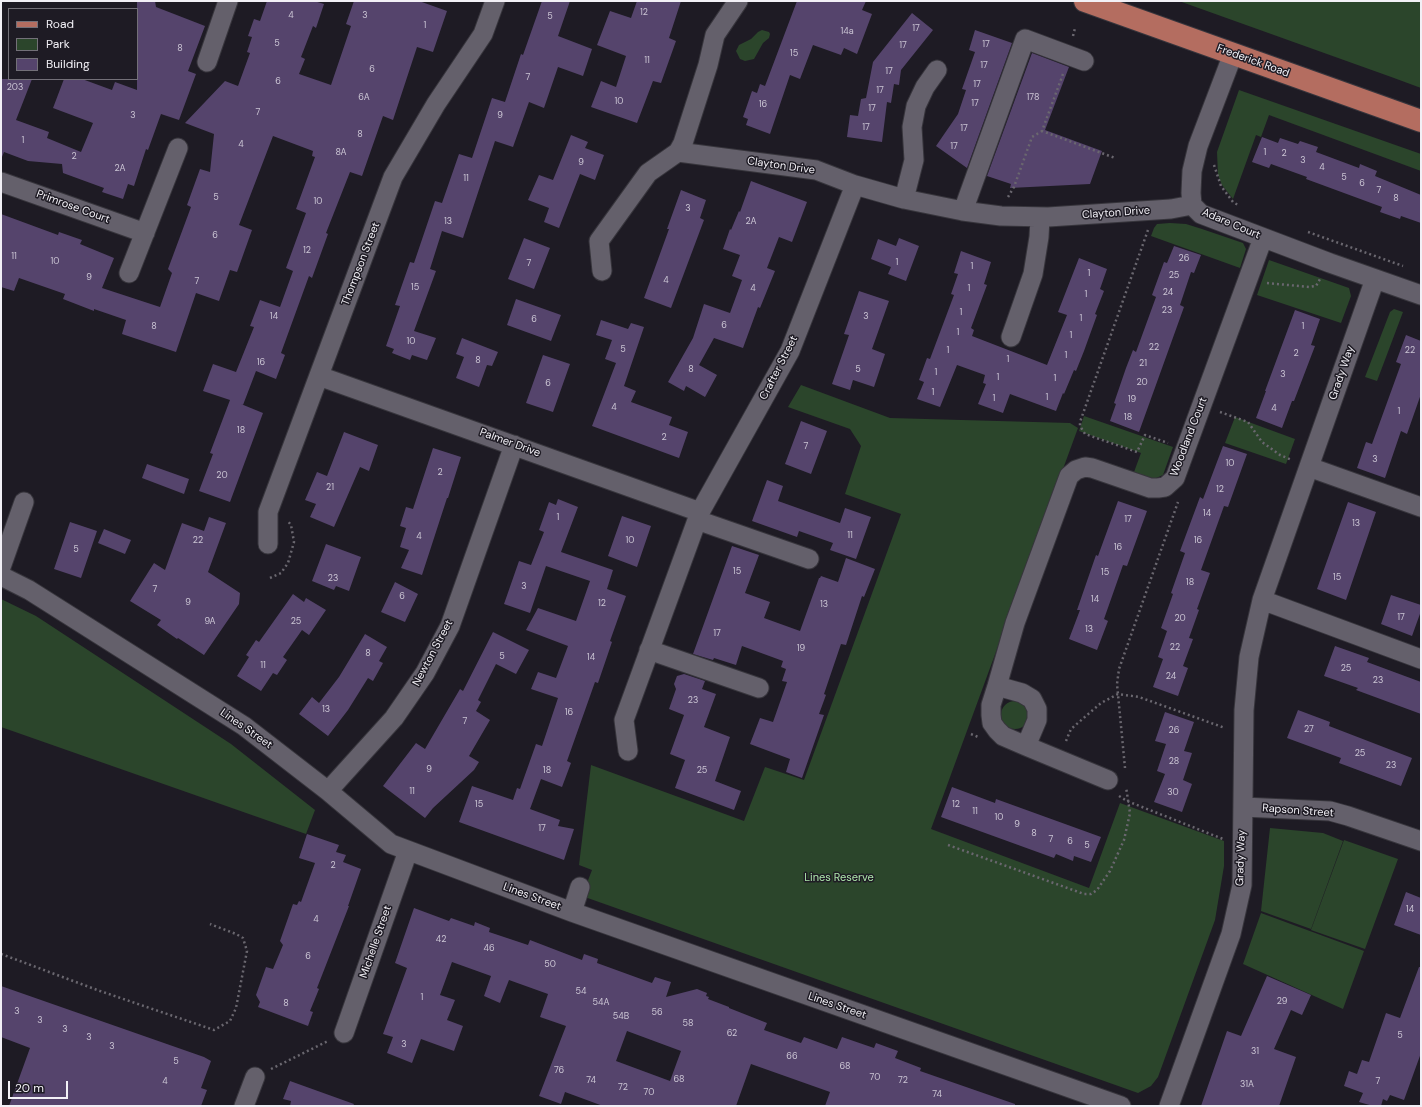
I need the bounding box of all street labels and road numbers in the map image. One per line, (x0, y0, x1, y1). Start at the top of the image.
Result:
street label: Frederick Road (1215, 42, 1291, 80)
street label: Clayton Drive (746, 155, 816, 177)
street label: Primrose Court (35, 188, 111, 226)
street label: Clayton Drive (1082, 204, 1150, 222)
street label: Adare Court (1200, 206, 1262, 242)
street label: Thompson Street (339, 220, 383, 308)
street label: Crafter Street (757, 334, 801, 402)
street label: Grady Way (1327, 344, 1357, 402)
street label: Woodland Court (1168, 396, 1210, 478)
street label: Palmer Drive (478, 426, 542, 460)
street label: Newton Street (410, 618, 456, 688)
street label: Lines Street (217, 706, 275, 752)
street label: Rapson Street (1262, 802, 1334, 820)
street label: Grady Way (1233, 830, 1249, 886)
street label: Lines Street (501, 880, 563, 914)
street label: Michelle Street (357, 904, 395, 980)
street label: Lines Street (806, 990, 868, 1022)

